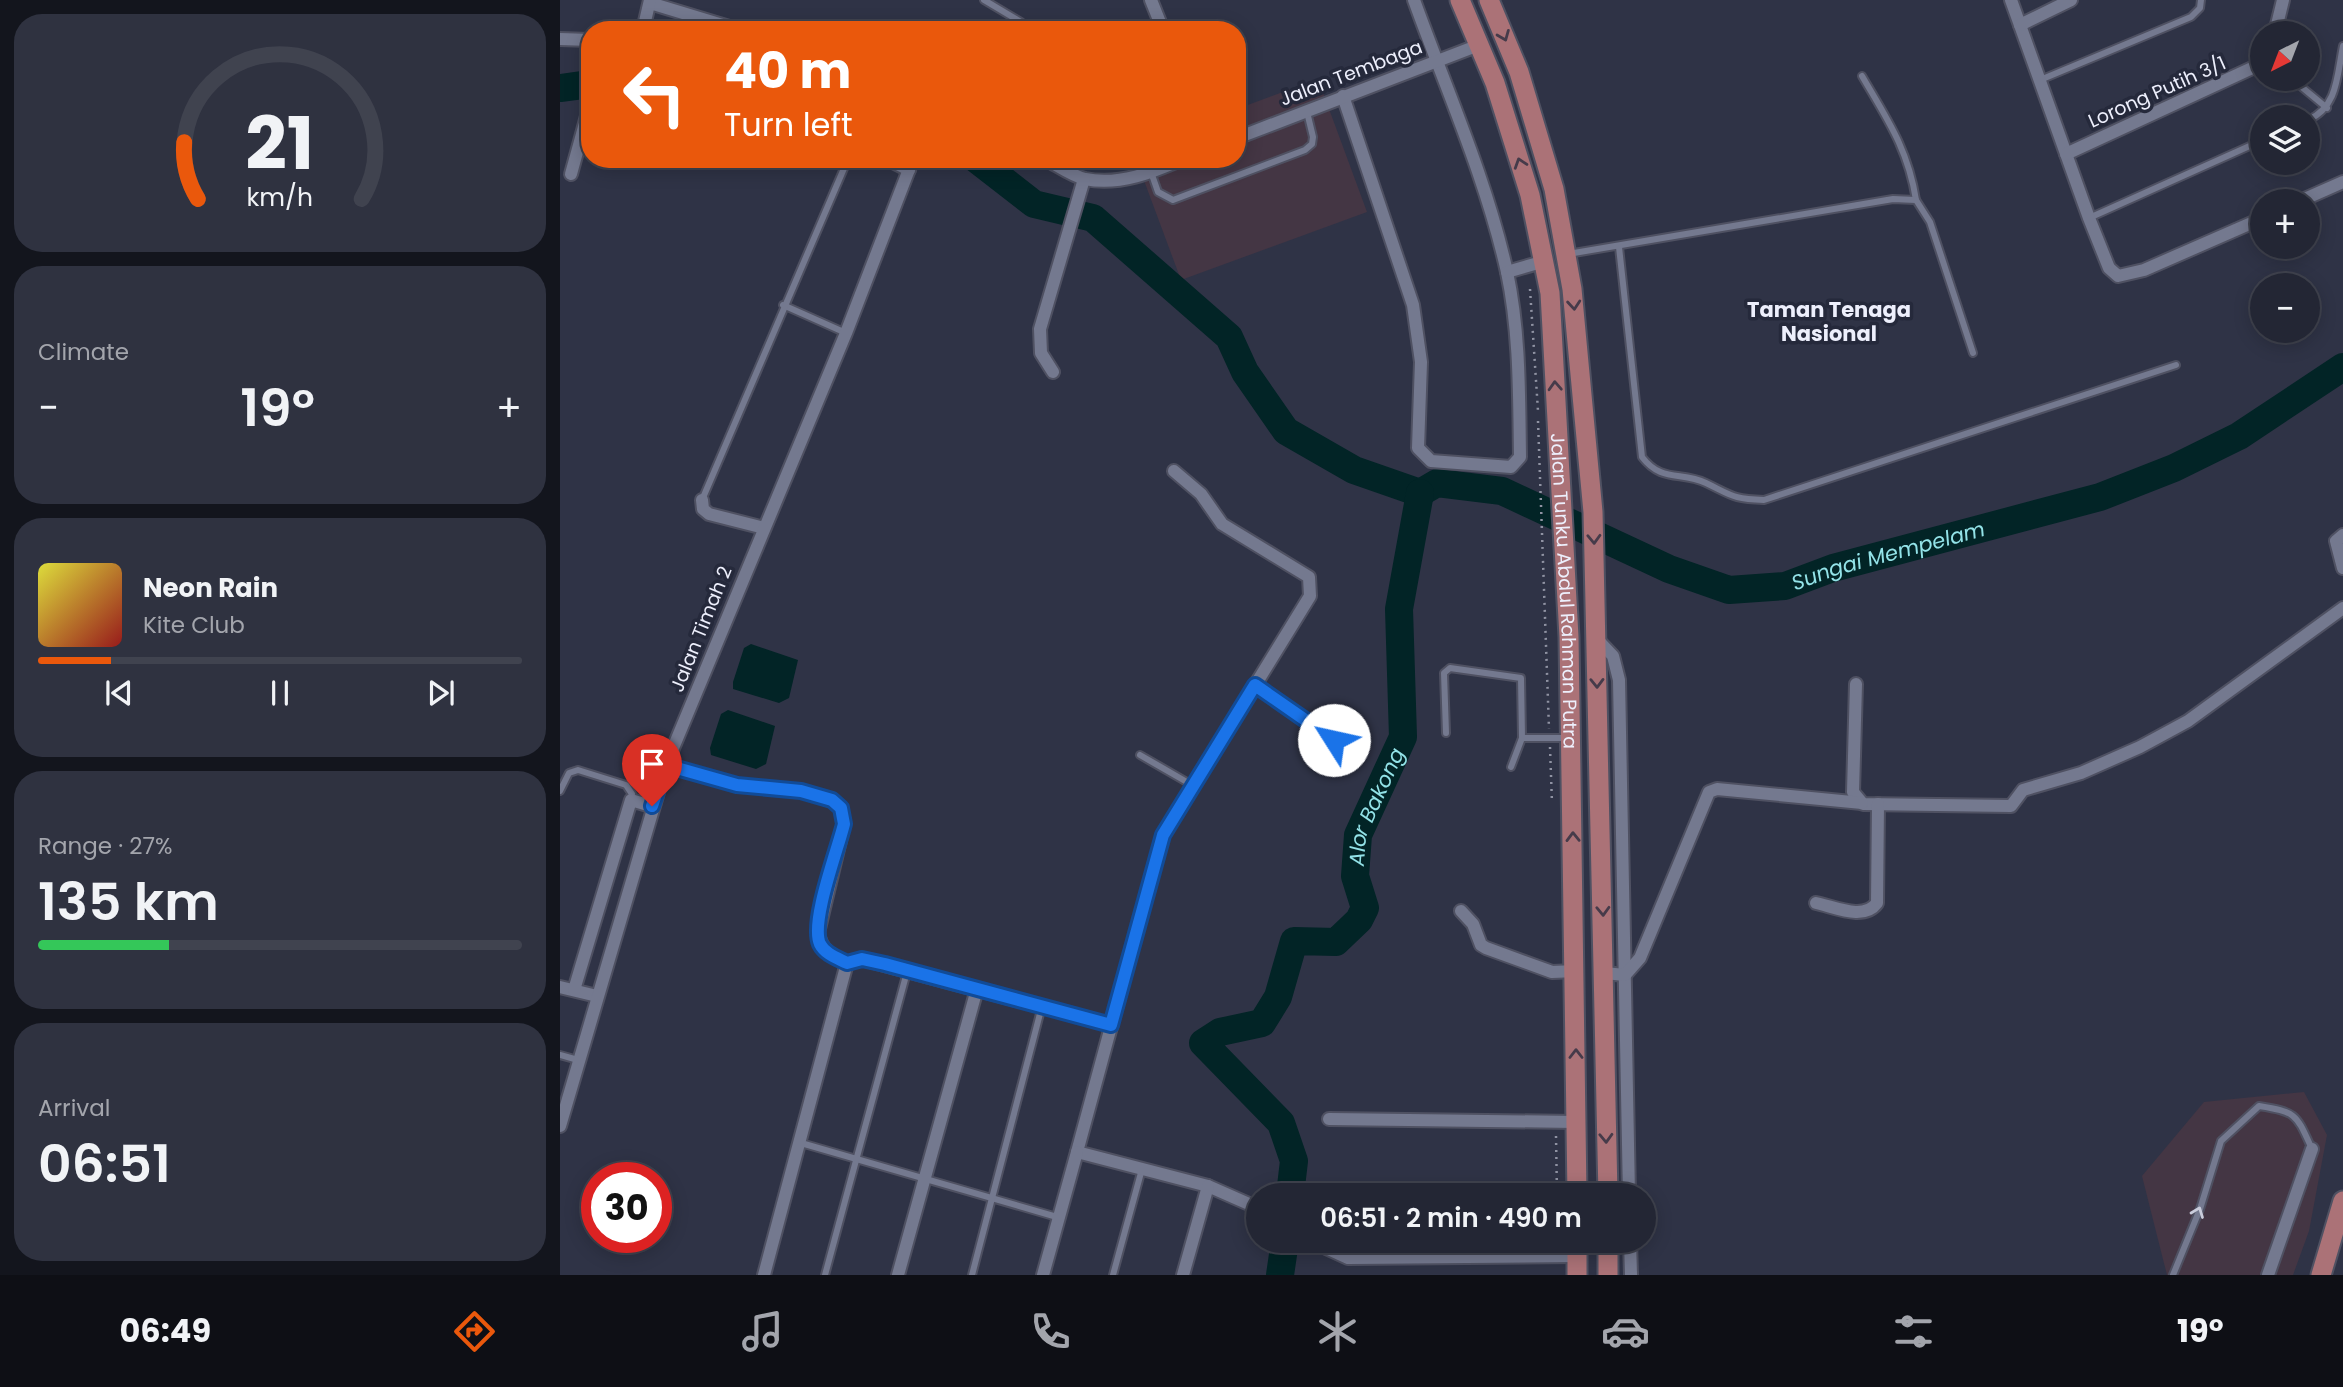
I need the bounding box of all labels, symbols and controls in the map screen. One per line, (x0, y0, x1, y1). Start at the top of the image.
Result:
north arrow (2250, 21, 2320, 91)
map controls (2250, 21, 2320, 343)
one-way arrow (1496, 29, 1510, 41)
street label: Jalan Tembaga (1276, 33, 1426, 113)
text: 40 m (724, 37, 851, 105)
icon: left (609, 49, 700, 140)
street label: Lorong Putih 3/1 (2084, 50, 2230, 134)
text: 21 (246, 93, 314, 194)
text: Turn left (724, 102, 853, 147)
button: layers (2250, 105, 2320, 175)
one-way arrow (1514, 157, 1528, 169)
text: km/h (247, 180, 313, 215)
button: + (2250, 189, 2320, 259)
button: − (2250, 273, 2320, 343)
district label: Taman Tenaga Nasional (1747, 295, 1911, 348)
one-way arrow (1566, 300, 1581, 311)
text: Climate (38, 336, 129, 368)
text: 19° (240, 371, 315, 444)
text: − (38, 381, 59, 434)
text: + (496, 381, 522, 434)
one-way arrow (1548, 381, 1563, 392)
street label: Jalan Tunku Abdul Rahman Putra (1544, 432, 1584, 749)
water label: Sungai Mempelam (1787, 514, 1988, 597)
one-way arrow (1586, 534, 1602, 545)
street label: Jalan Timah 2 (664, 562, 738, 696)
text: Neon Rain (143, 570, 278, 606)
text: Kite Club (143, 609, 245, 641)
icon: previous (100, 674, 138, 712)
icon: pause (261, 674, 299, 712)
icon: next (422, 674, 460, 712)
one-way arrow (1589, 678, 1605, 689)
position arrow (1297, 703, 1371, 777)
pin (622, 734, 682, 806)
water label: Alor Bakong (1341, 743, 1411, 868)
icon: arrive (633, 745, 671, 783)
text: Range · 27% (38, 830, 172, 862)
one-way arrow (1565, 831, 1581, 842)
text: 135 km (38, 865, 219, 938)
one-way arrow (1595, 905, 1610, 916)
one-way arrow (1568, 1048, 1584, 1058)
text: Arrival (38, 1092, 110, 1124)
text: 06:51 (38, 1127, 171, 1200)
one-way arrow (1599, 1133, 1614, 1144)
speed limit sign: 30 (581, 1162, 672, 1253)
text: 06:51 · 2 min · 490 m (1320, 1200, 1582, 1236)
one-way arrow (2190, 1206, 2204, 1218)
icon: directions (450, 1307, 499, 1356)
icon: music (738, 1307, 787, 1356)
icon: phone (1026, 1307, 1075, 1356)
icon: climate (1313, 1307, 1362, 1356)
icon: car (1601, 1307, 1650, 1356)
icon: filters (1889, 1307, 1938, 1356)
text: 06:49 (119, 1308, 211, 1353)
text: 19° (2177, 1308, 2224, 1353)

